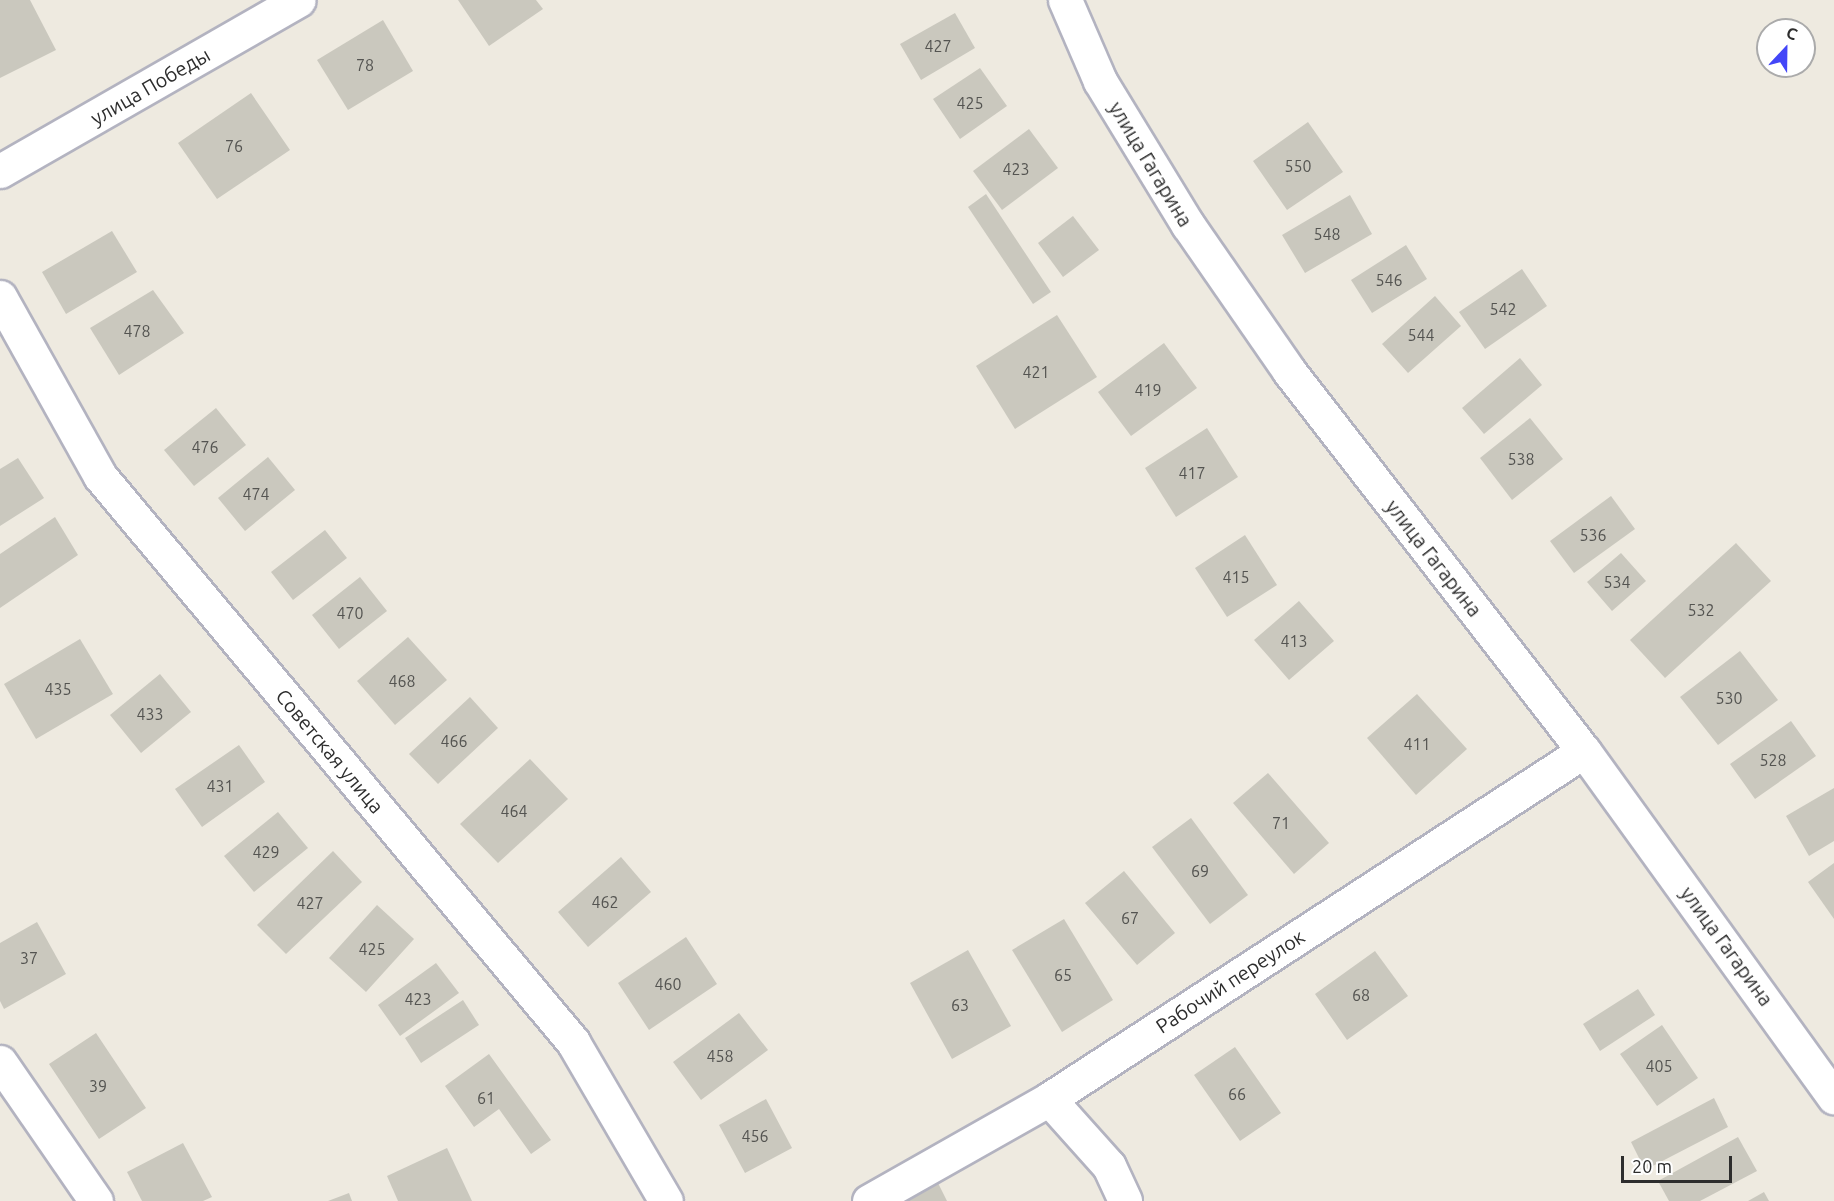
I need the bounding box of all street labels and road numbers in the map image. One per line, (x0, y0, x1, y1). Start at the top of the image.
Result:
street label: улица Победы (86, 42, 214, 130)
street label: улица Гагарина (1104, 97, 1198, 231)
street label: улица Гагарина (1381, 495, 1487, 621)
street label: Советская улица (271, 684, 389, 818)
street label: улица Гагарина (1676, 882, 1778, 1010)
street label: Рабочий переулок (1151, 924, 1309, 1038)

